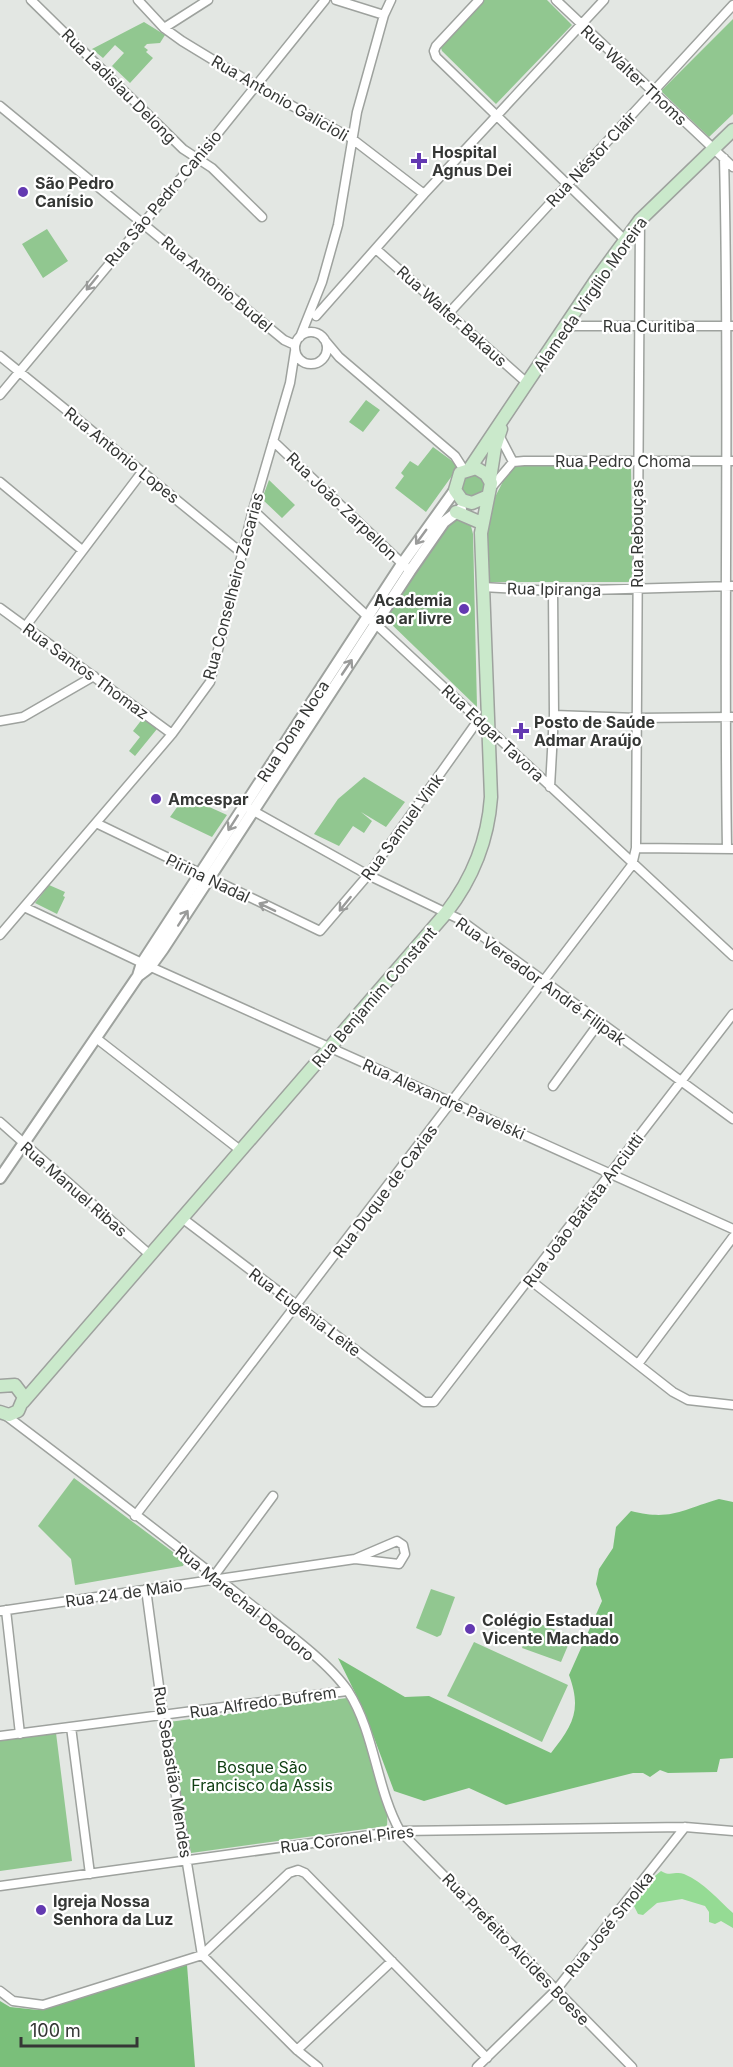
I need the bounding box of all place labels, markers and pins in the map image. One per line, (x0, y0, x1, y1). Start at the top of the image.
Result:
place label: Hospital Agnus Dei (432, 142, 512, 180)
marker: Hospital Agnus Dei (410, 152, 428, 170)
place label: São Pedro Canísio (35, 173, 114, 211)
marker: São Pedro Canísio (16, 185, 30, 199)
place label: Academia ao ar livre (374, 590, 452, 628)
marker: Academia ao ar livre (457, 602, 471, 616)
place label: Posto de Saúde Admar Araújo (534, 712, 655, 750)
marker: Posto de Saúde Admar Araújo (512, 722, 530, 740)
place label: Amcespar (168, 789, 249, 809)
marker: Amcespar (149, 792, 163, 806)
place label: Colégio Estadual Vicente Machado (482, 1610, 619, 1648)
marker: Colégio Estadual Vicente Machado (463, 1622, 477, 1636)
place label: Igreja Nossa Senhora da Luz (53, 1891, 173, 1929)
marker: Igreja Nossa Senhora da Luz (34, 1903, 48, 1917)

